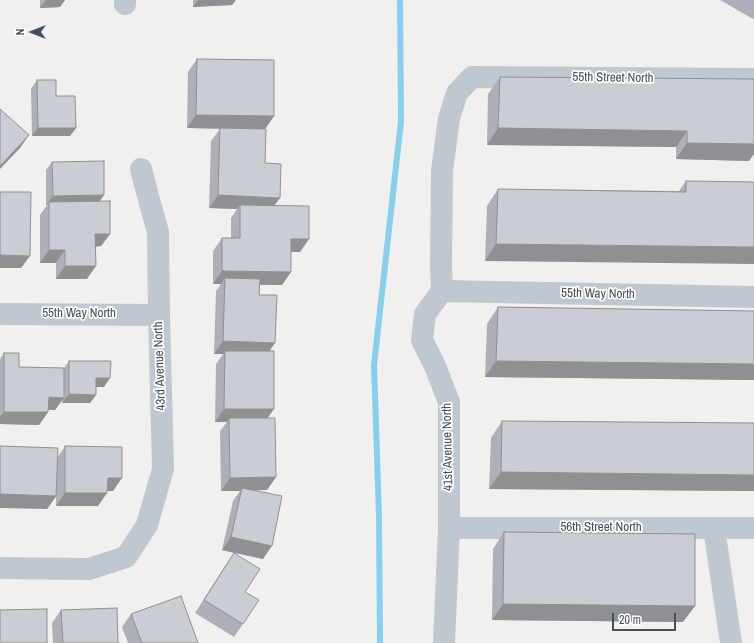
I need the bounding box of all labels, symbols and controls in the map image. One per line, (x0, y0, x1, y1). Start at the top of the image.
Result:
north arrow (12, 12, 52, 52)
text: N (13, 29, 27, 35)
street label: 55th Street North (572, 69, 654, 87)
street label: 55th Way North (561, 286, 635, 302)
street label: 55th Way North (42, 306, 116, 322)
street label: 43rd Avenue North (151, 321, 169, 411)
street label: 41st Avenue North (439, 403, 457, 491)
street label: 56th Street North (560, 520, 642, 536)
scale bar (614, 605, 678, 631)
text: 20 m (619, 612, 641, 628)

